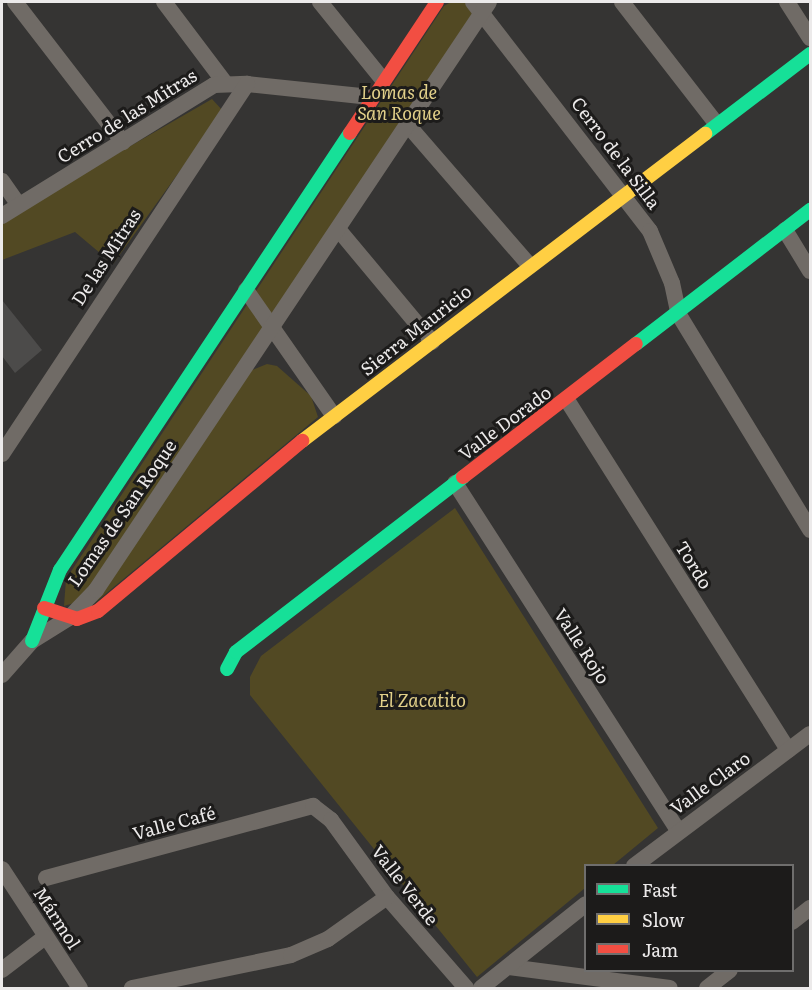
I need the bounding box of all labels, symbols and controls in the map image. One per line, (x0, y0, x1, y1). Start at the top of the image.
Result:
street label: Cerro de las Mitras (53, 64, 201, 168)
park label: Lomas de San Roque (357, 82, 441, 124)
street label: Cerro de la Silla (567, 93, 665, 213)
street label: De las Mitras (67, 205, 145, 309)
street label: Sierra Mauricio (356, 280, 476, 380)
street label: Valle Dorado (454, 381, 556, 465)
street label: Lomas de San Roque (63, 435, 181, 591)
street label: Tordo (671, 537, 717, 593)
street label: Valle Rojo (550, 604, 614, 688)
park label: El Zacatito (378, 689, 466, 711)
street label: Valle Claro (666, 747, 754, 819)
street label: Valle Café (130, 802, 218, 844)
street label: Valle Verde (367, 841, 443, 929)
legend (584, 864, 794, 972)
text: Fast (642, 876, 677, 903)
street label: Mármol (29, 883, 85, 953)
text: Slow (642, 906, 684, 933)
text: Jam (642, 936, 678, 963)

